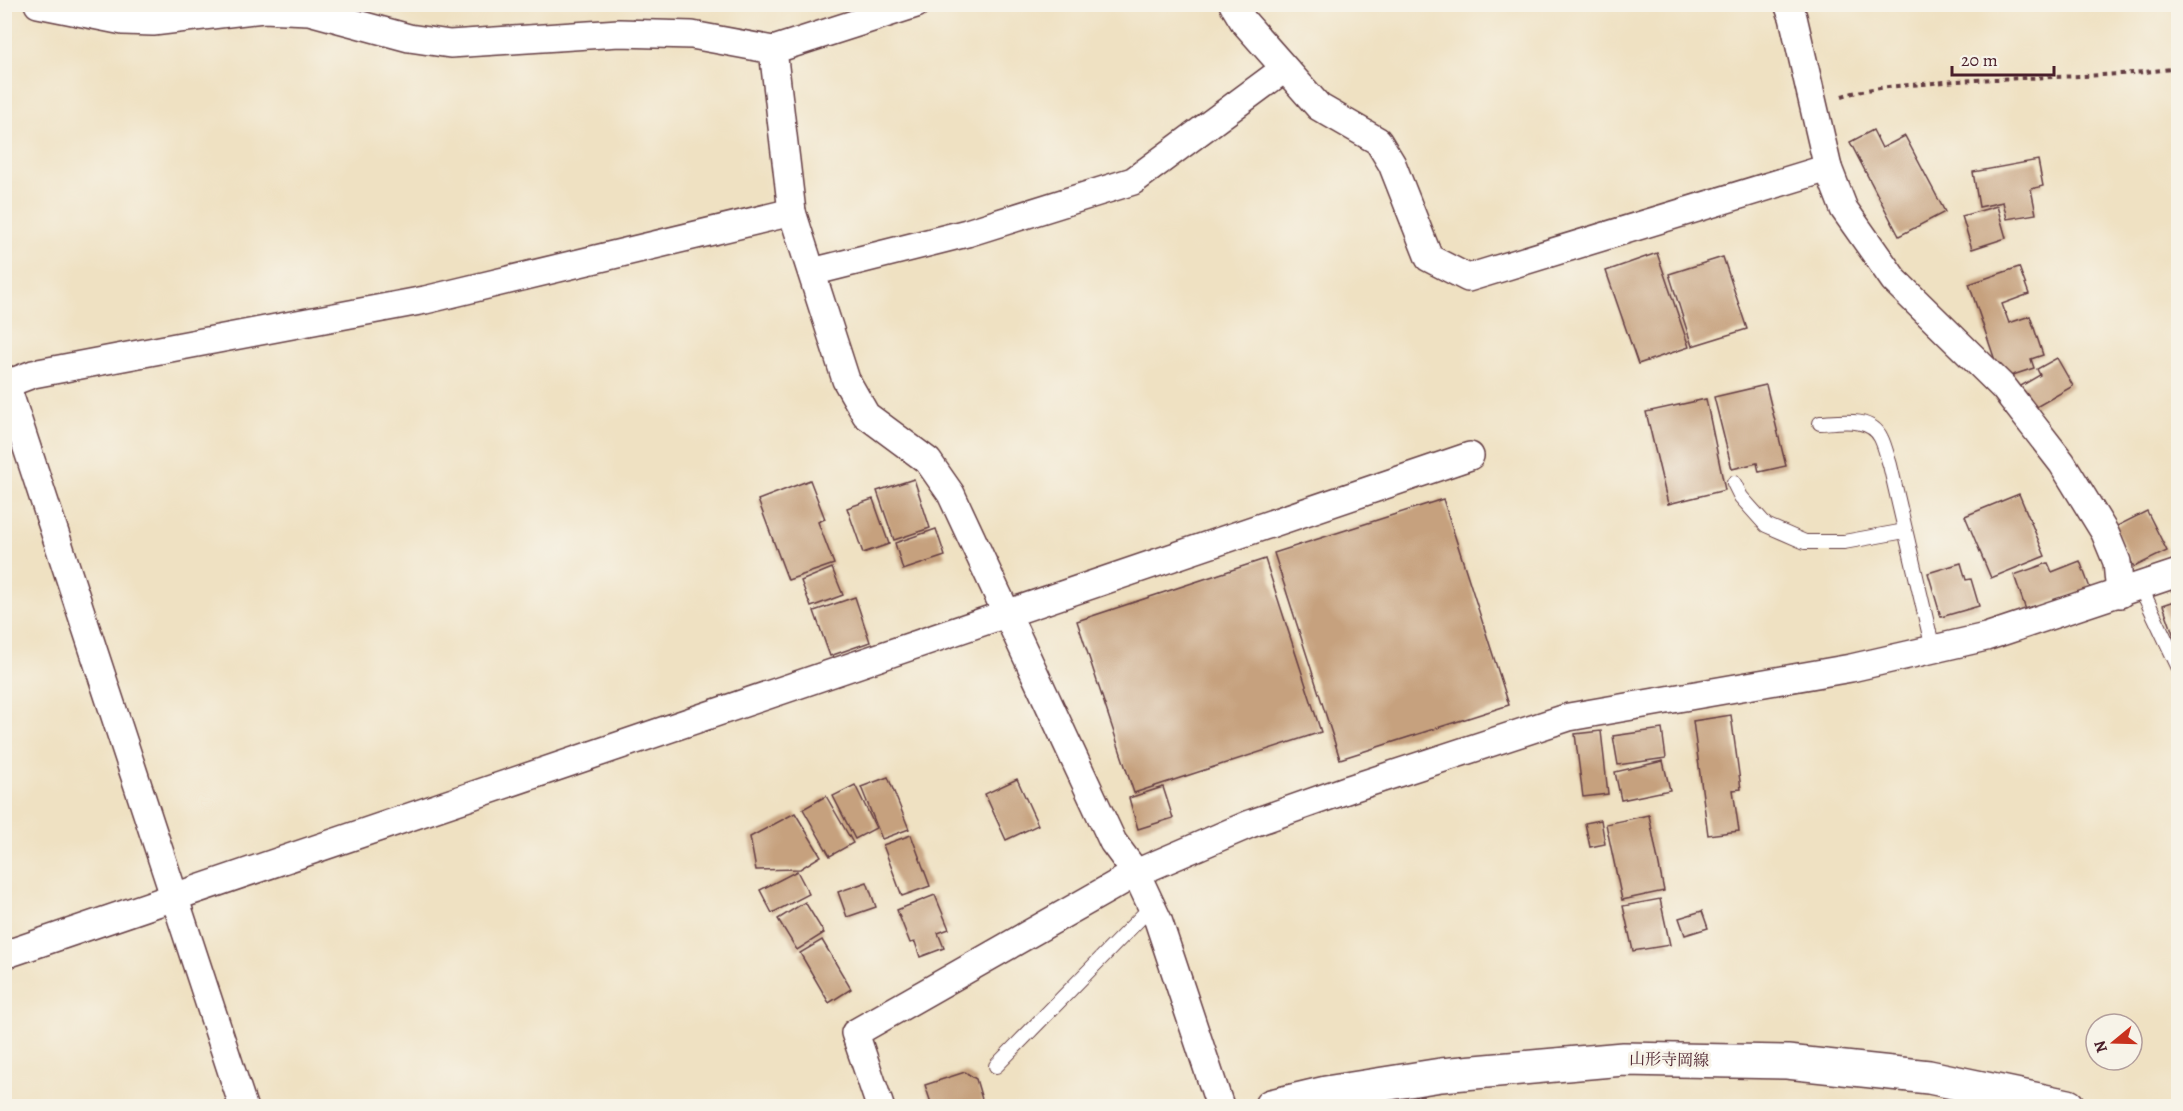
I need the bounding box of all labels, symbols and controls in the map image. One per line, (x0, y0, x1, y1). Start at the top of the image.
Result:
scale bar (1952, 39, 2054, 77)
text: 20 m (1961, 48, 1998, 72)
north arrow (2084, 1012, 2144, 1072)
text: N (2088, 1037, 2113, 1056)
street label: 山形寺岡線 (1629, 1048, 1709, 1072)

